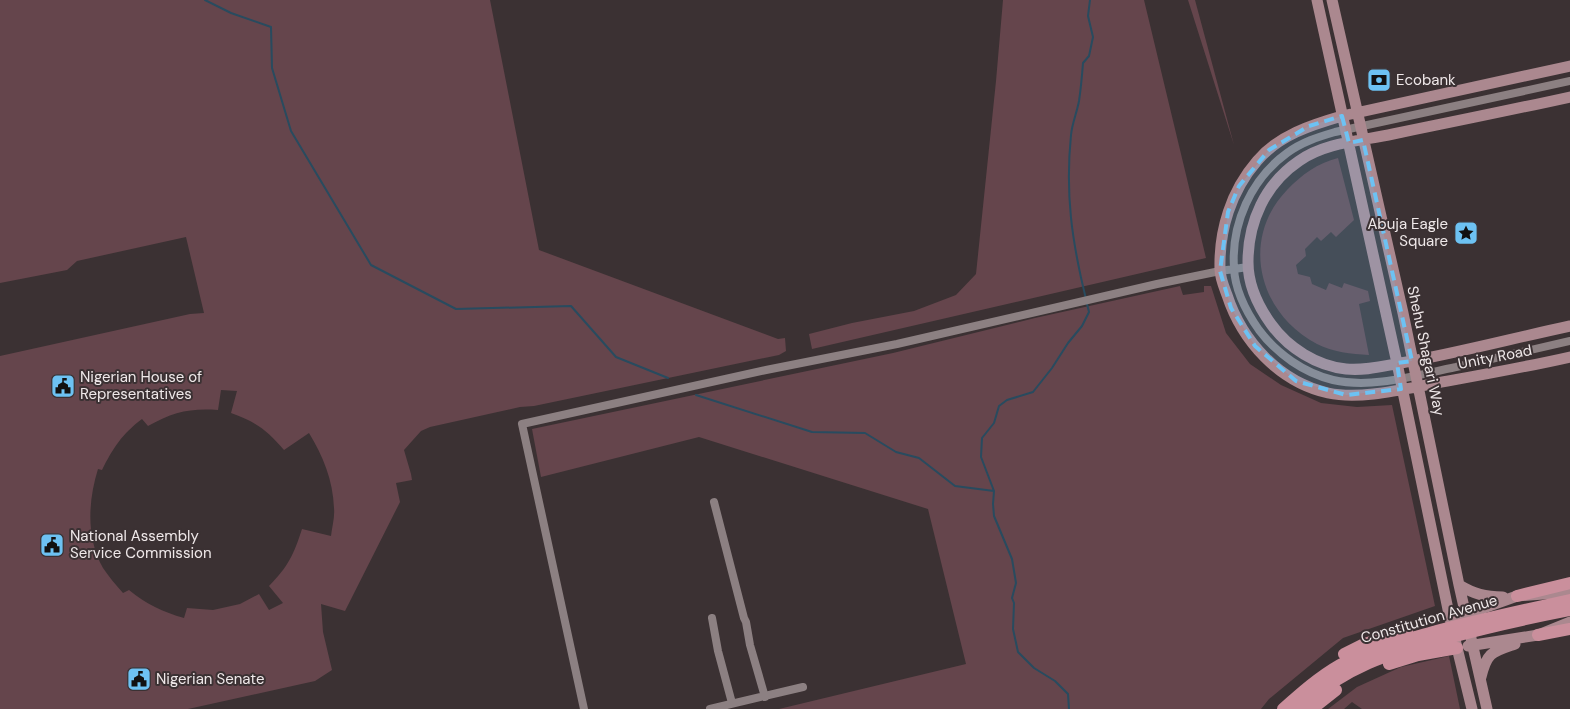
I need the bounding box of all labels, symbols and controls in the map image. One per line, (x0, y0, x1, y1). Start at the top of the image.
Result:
bank icon: Ecobank (1366, 67, 1392, 93)
place label: Ecobank (1396, 70, 1456, 90)
place label: Abuja Eagle Square (1367, 214, 1448, 251)
place icon: Abuja Eagle Square (1453, 220, 1479, 246)
street label: Shehu Shagari Way (1402, 284, 1450, 418)
street label: Unity Road (1456, 340, 1534, 374)
place label: Nigerian House of Representatives (80, 367, 202, 404)
public building icon: Nigerian House of Representatives (50, 373, 76, 399)
place label: National Assembly Service Commission (70, 526, 212, 563)
public building icon: National Assembly Service Commission (39, 532, 65, 558)
street label: Constitution Avenue (1358, 590, 1500, 648)
public building icon: Nigerian Senate (126, 666, 152, 692)
place label: Nigerian Senate (156, 669, 264, 689)

